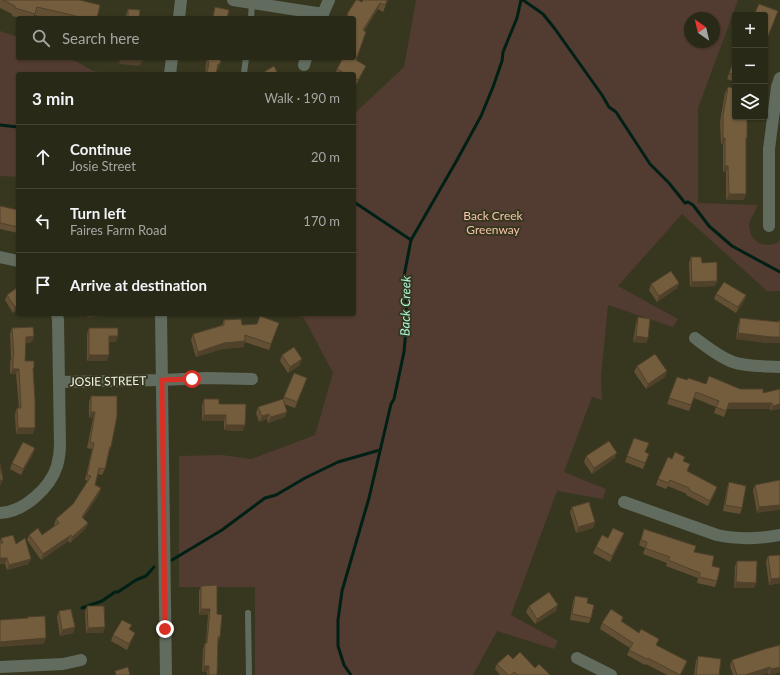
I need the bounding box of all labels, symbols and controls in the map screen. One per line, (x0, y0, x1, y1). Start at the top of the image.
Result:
north arrow (684, 12, 720, 48)
map controls (732, 12, 768, 120)
button: + (732, 12, 768, 48)
search box (16, 16, 356, 60)
icon: search (30, 27, 52, 49)
text: Search here (62, 29, 139, 47)
button: − (732, 48, 768, 84)
button: layers (732, 84, 768, 120)
text: 3 min (32, 88, 74, 109)
text: Walk · 190 m (264, 90, 340, 106)
text: Continue (70, 140, 131, 158)
icon: ahead (32, 146, 54, 168)
text: 20 m (311, 149, 340, 165)
text: Josie Street (70, 158, 136, 174)
text: Turn left (70, 204, 126, 222)
park label: Back Creek Greenway (463, 208, 524, 237)
icon: left (32, 210, 54, 232)
text: 170 m (303, 213, 340, 229)
text: Faires Farm Road (70, 222, 167, 238)
icon: arrive (32, 274, 54, 296)
water label: Back Creek (396, 275, 414, 336)
text: Arrive at destination (70, 276, 207, 294)
route start (183, 370, 201, 388)
street label: JOSIE STREET (70, 373, 146, 389)
route end (156, 620, 174, 638)

